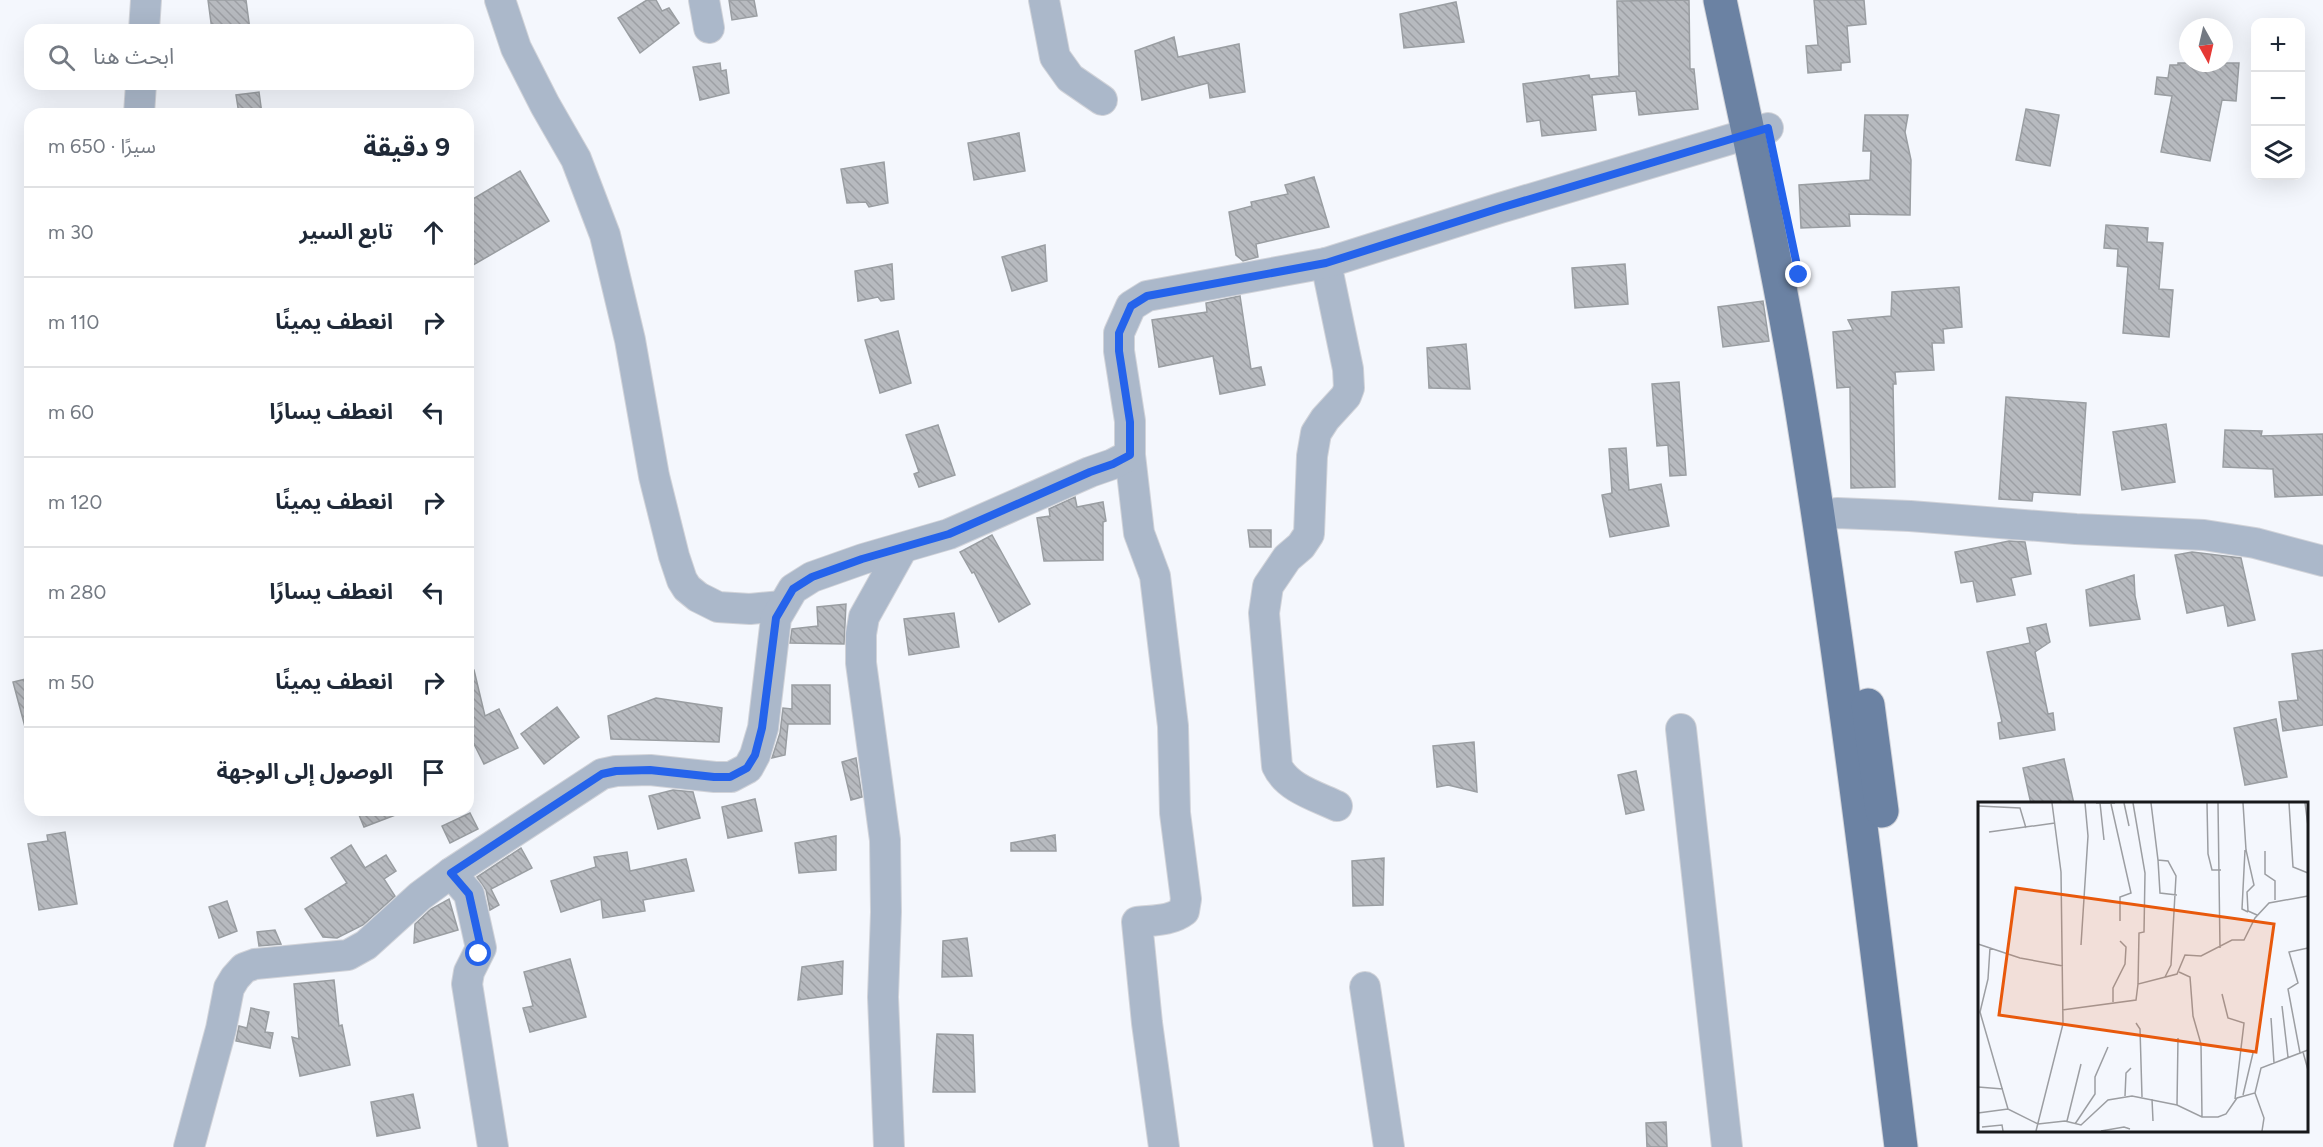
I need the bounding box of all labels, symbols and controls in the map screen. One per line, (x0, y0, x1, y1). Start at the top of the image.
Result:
north arrow (2179, 18, 2233, 72)
map controls (2251, 18, 2305, 180)
button: + (2251, 18, 2305, 72)
search box (24, 24, 474, 90)
icon: search (45, 41, 78, 74)
text: ابحث هنا (93, 43, 174, 70)
button: − (2251, 72, 2305, 126)
button: layers (2251, 126, 2305, 180)
text: 9 دقيقة (363, 131, 450, 163)
text: سيرًا · 650 m (48, 134, 156, 158)
icon: ahead (417, 216, 450, 249)
text: تابع السير (299, 218, 393, 245)
text: 30 m (48, 220, 94, 244)
route end (1785, 261, 1811, 287)
icon: right (417, 306, 450, 339)
text: انعطف يمينًا (275, 308, 393, 335)
text: 110 m (48, 310, 99, 334)
icon: left (417, 396, 450, 429)
text: انعطف يسارًا (270, 398, 393, 425)
text: 60 m (48, 400, 94, 424)
icon: right (417, 486, 450, 519)
text: انعطف يمينًا (275, 488, 393, 515)
text: 120 m (48, 490, 102, 514)
icon: left (417, 576, 450, 609)
text: انعطف يسارًا (270, 578, 393, 605)
text: 280 m (48, 580, 106, 604)
icon: right (417, 666, 450, 699)
text: انعطف يمينًا (275, 668, 393, 695)
text: 50 m (48, 670, 94, 694)
icon: arrive (417, 756, 450, 789)
text: الوصول إلى الوجهة (216, 758, 393, 785)
inset map (1978, 802, 2308, 1132)
route start (465, 940, 491, 966)

